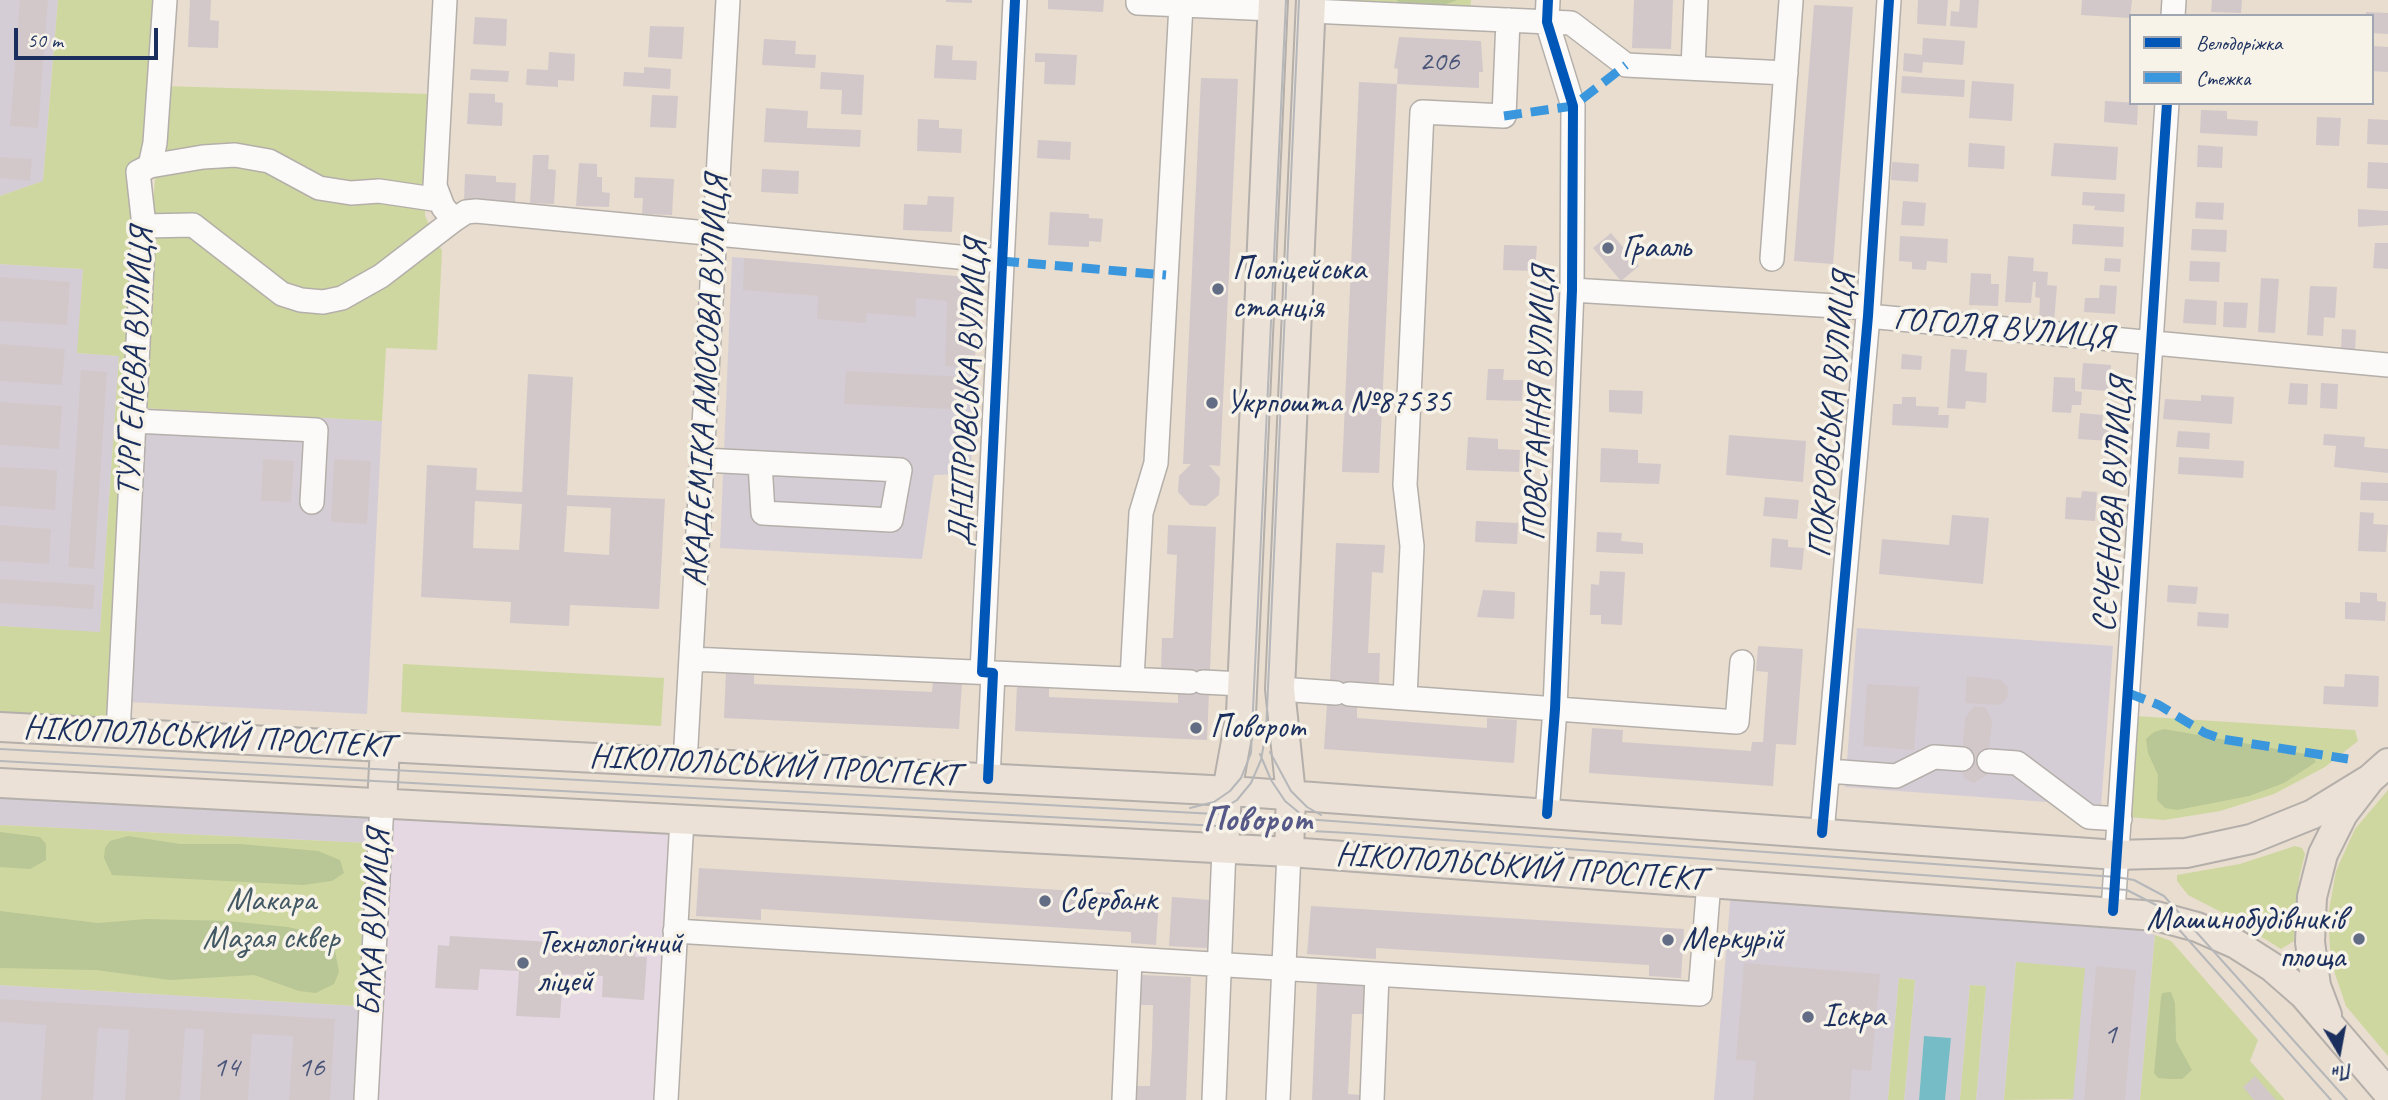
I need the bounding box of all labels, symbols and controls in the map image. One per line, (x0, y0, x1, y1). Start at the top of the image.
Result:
scale bar (18, 14, 161, 58)
legend (2129, 14, 2374, 105)
text: 50 m (27, 27, 63, 53)
text: Велодоріжка (2196, 30, 2282, 56)
house number: 206 (1419, 44, 1459, 80)
text: Стежка (2196, 65, 2250, 91)
street label: АКАДЕМІКА АМОСОВА ВУЛИЦЯ (676, 174, 738, 588)
street label: ТУРГЕНЄВА ВУЛИЦЯ (109, 227, 163, 497)
place label: Грааль (1622, 228, 1691, 268)
street label: ДНІПРОВСЬКА ВУЛИЦЯ (941, 239, 997, 547)
marker: Грааль (1600, 240, 1616, 256)
place label: Поліцейська станція (1232, 250, 1366, 328)
street label: ПОВСТАННЯ ВУЛИЦЯ (1515, 267, 1565, 541)
street label: ПОКРОВСЬКА ВУЛИЦЯ (1801, 271, 1865, 559)
marker: Поліцейська станція (1210, 281, 1226, 297)
street label: ГОГОЛЯ ВУЛИЦЯ (1892, 300, 2114, 358)
street label: СЄЧЕНОВА ВУЛИЦЯ (2085, 377, 2143, 633)
place label: Укрпошта №87535 (1226, 383, 1451, 423)
marker: Укрпошта №87535 (1204, 395, 1220, 411)
place label: Поворот (1210, 708, 1306, 748)
street label: НІКОПОЛЬСЬКИЙ ПРОСПЕКТ (23, 709, 393, 767)
marker: Поворот (1188, 720, 1204, 736)
street label: НІКОПОЛЬСЬКИЙ ПРОСПЕКТ (589, 738, 959, 796)
district label: Поворот (1203, 800, 1313, 842)
street label: БАХА ВУЛИЦЯ (350, 829, 400, 1017)
street label: НІКОПОЛЬСЬКИЙ ПРОСПЕКТ (1334, 835, 1706, 901)
park label: Макара Мазая сквер (203, 881, 339, 959)
place label: Сбербанк (1059, 881, 1157, 921)
marker: Сбербанк (1037, 893, 1053, 909)
place label: Машинобудівників площа (2147, 900, 2345, 978)
place label: Меркурій (1682, 920, 1784, 960)
place label: Технологічний ліцей (537, 924, 683, 1002)
marker: Машинобудівників площа (2351, 931, 2367, 947)
marker: Меркурій (1660, 932, 1676, 948)
marker: Технологічний ліцей (515, 955, 531, 971)
place label: Іскра (1822, 997, 1886, 1037)
marker: Іскра (1800, 1009, 1816, 1025)
north arrow (2304, 1016, 2374, 1086)
house number: 1 (2103, 1017, 2117, 1053)
house number: 14 (213, 1050, 239, 1086)
house number: 16 (298, 1050, 324, 1086)
text: Пн (2331, 1058, 2355, 1085)

